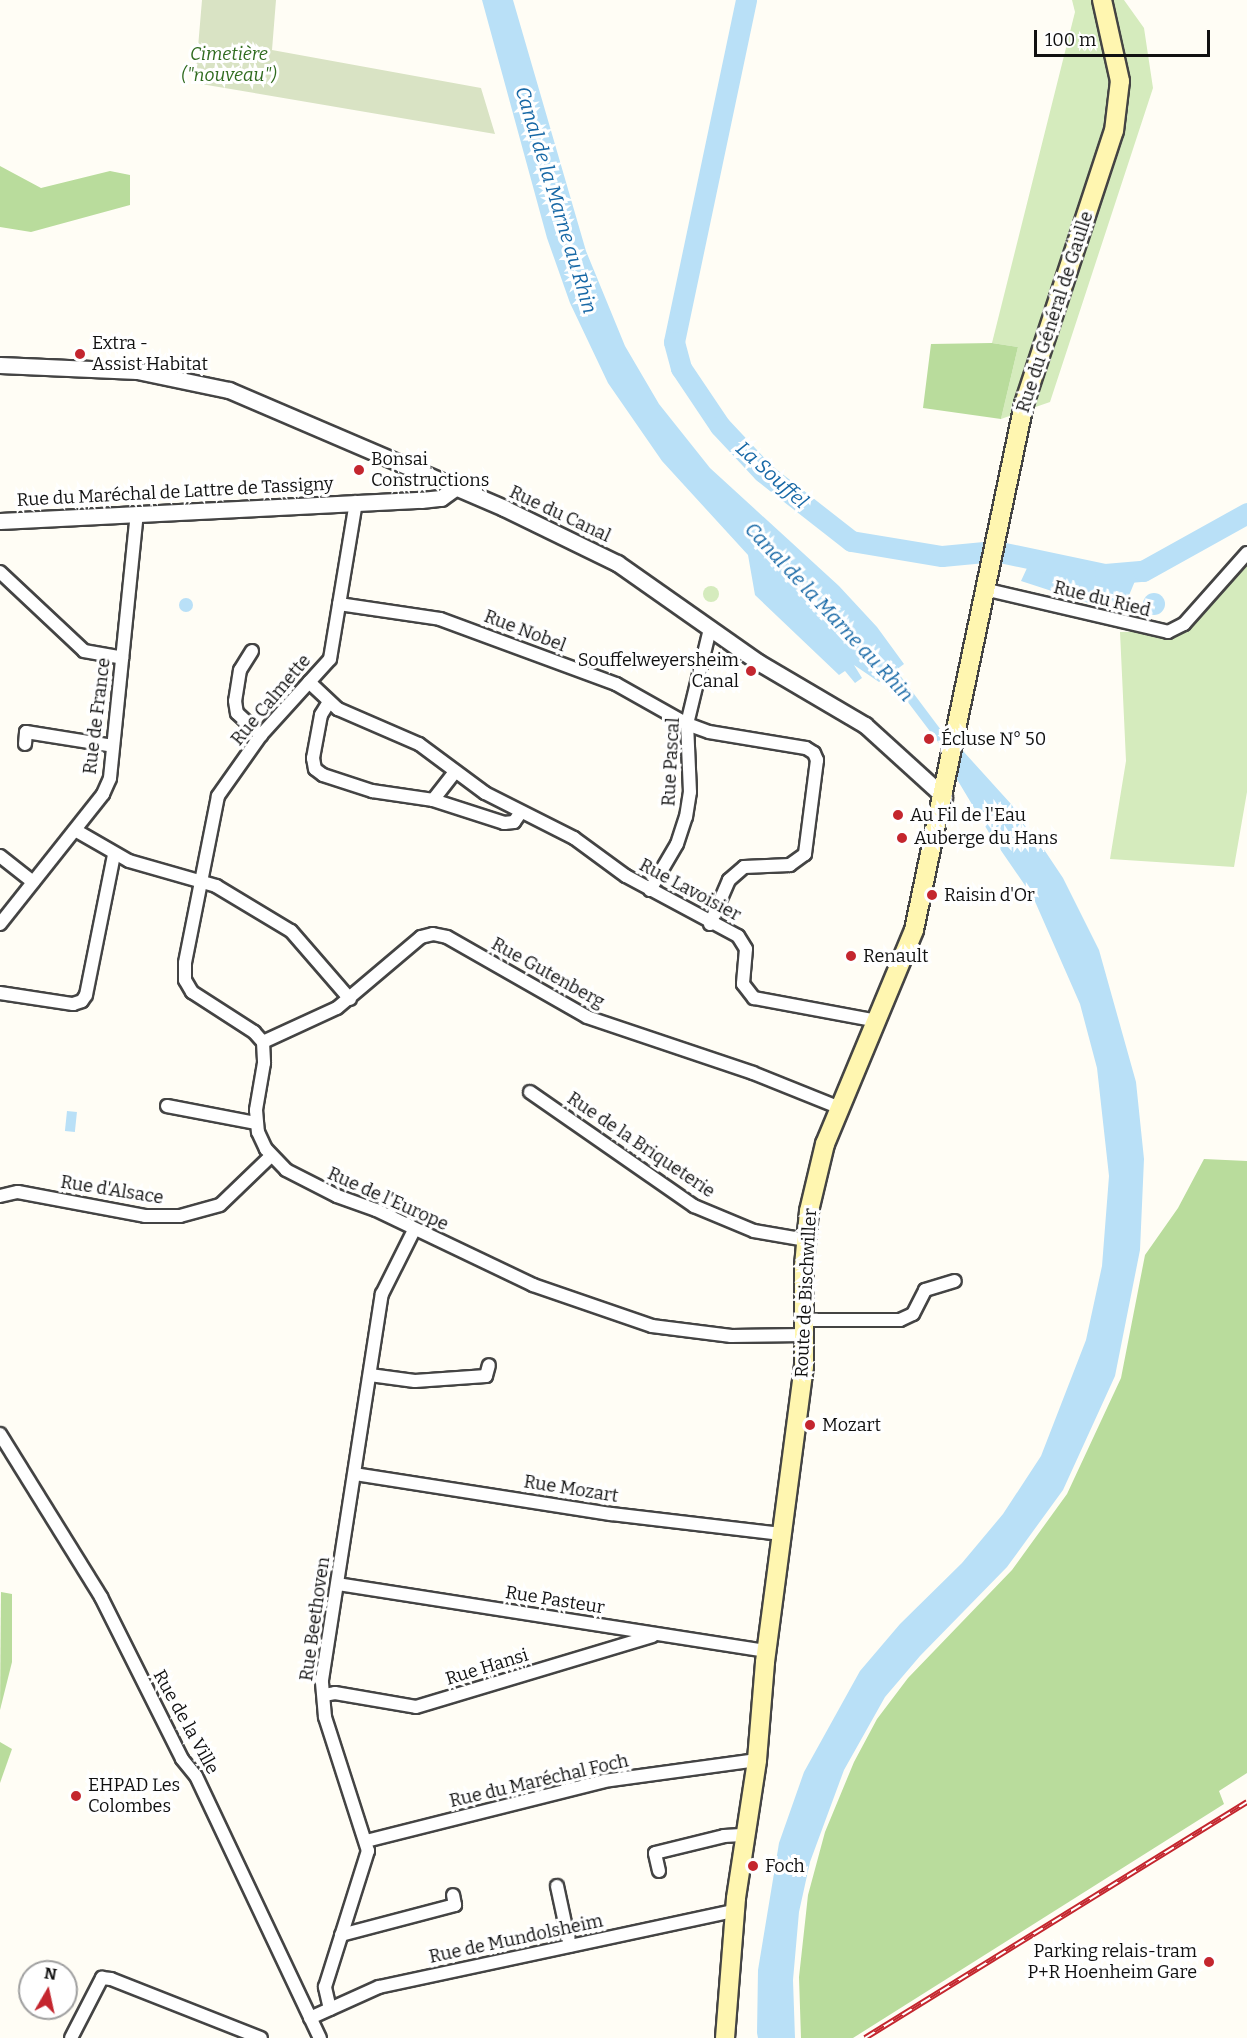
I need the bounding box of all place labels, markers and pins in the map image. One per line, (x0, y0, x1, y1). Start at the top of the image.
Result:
place label: Extra - Assist Habitat (92, 333, 208, 376)
marker: Extra - Assist Habitat (73, 347, 87, 361)
place label: Bonsai Constructions (371, 449, 489, 492)
marker: Bonsai Constructions (352, 463, 366, 477)
place label: Souffelweyersheim Canal (578, 650, 739, 692)
marker: Souffelweyersheim Canal (744, 664, 758, 678)
place label: Écluse N° 50 (941, 728, 1046, 750)
marker: Écluse N° 50 (922, 732, 936, 746)
place label: Au Fil de l'Eau (910, 804, 1026, 826)
marker: Au Fil de l'Eau (891, 808, 905, 822)
place label: Auberge du Hans (914, 827, 1058, 849)
marker: Auberge du Hans (895, 831, 909, 845)
place label: Raisin d'Or (944, 884, 1035, 906)
marker: Raisin d'Or (925, 888, 939, 902)
place label: Renault (863, 945, 928, 967)
marker: Renault (844, 949, 858, 963)
place label: Mozart (822, 1414, 881, 1436)
marker: Mozart (803, 1418, 817, 1432)
place label: EHPAD Les Colombes (88, 1775, 180, 1818)
marker: EHPAD Les Colombes (69, 1789, 83, 1803)
place label: Foch (765, 1855, 805, 1877)
marker: Foch (746, 1859, 760, 1873)
place label: Parking relais-tram P+R Hoenheim Gare (1027, 1941, 1197, 1984)
marker: Parking relais-tram P+R Hoenheim Gare (1202, 1955, 1216, 1969)

